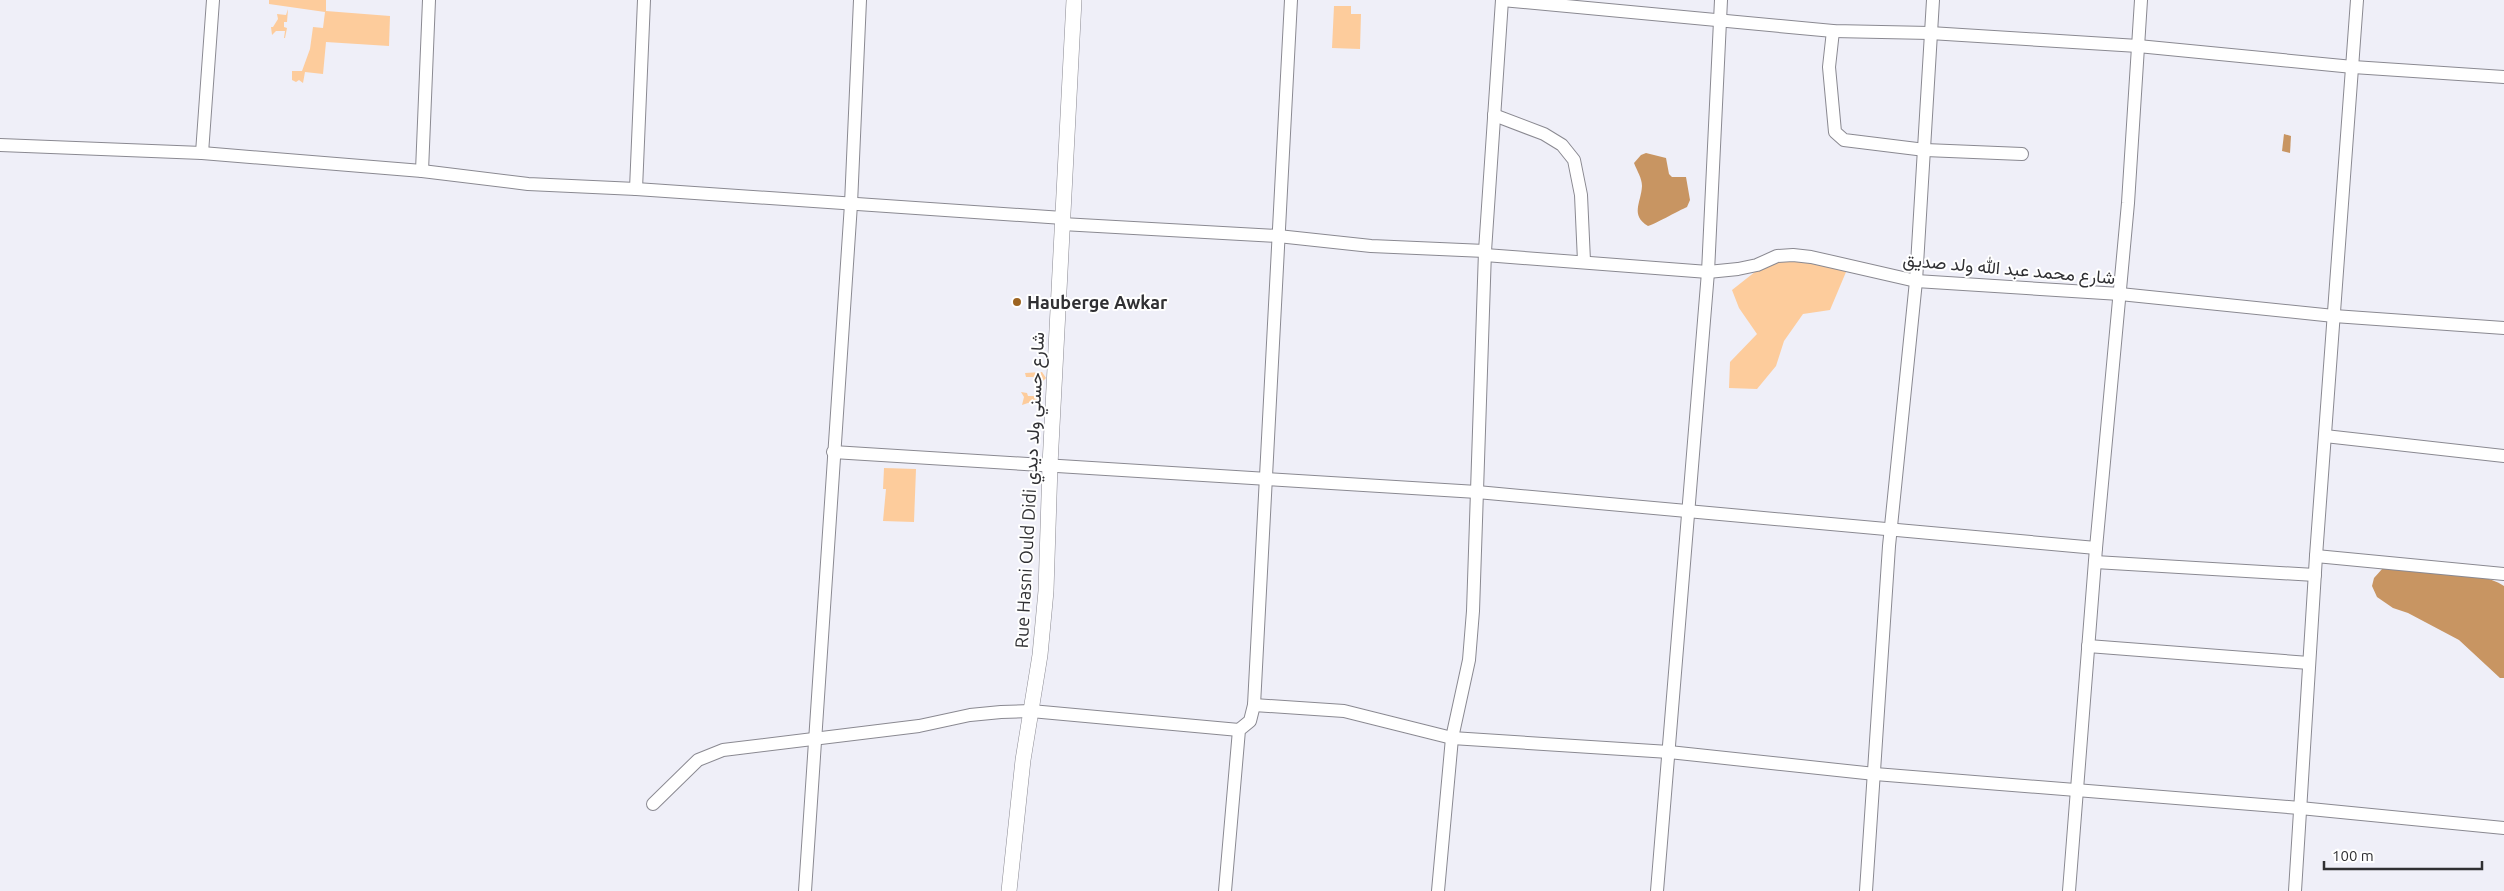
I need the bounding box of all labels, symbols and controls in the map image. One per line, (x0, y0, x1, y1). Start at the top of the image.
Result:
street label: شارع محمد عبد الله ولد صديق (1902, 249, 2116, 290)
place label: Hauberge Awkar (1027, 292, 1168, 312)
marker: Hauberge Awkar (1011, 296, 1023, 308)
street label: Rue Hasni Ould Didi شارع حسني ولد ديدي (1011, 331, 1053, 649)
scale bar (2324, 838, 2482, 870)
text: 100 m (2332, 847, 2374, 864)

